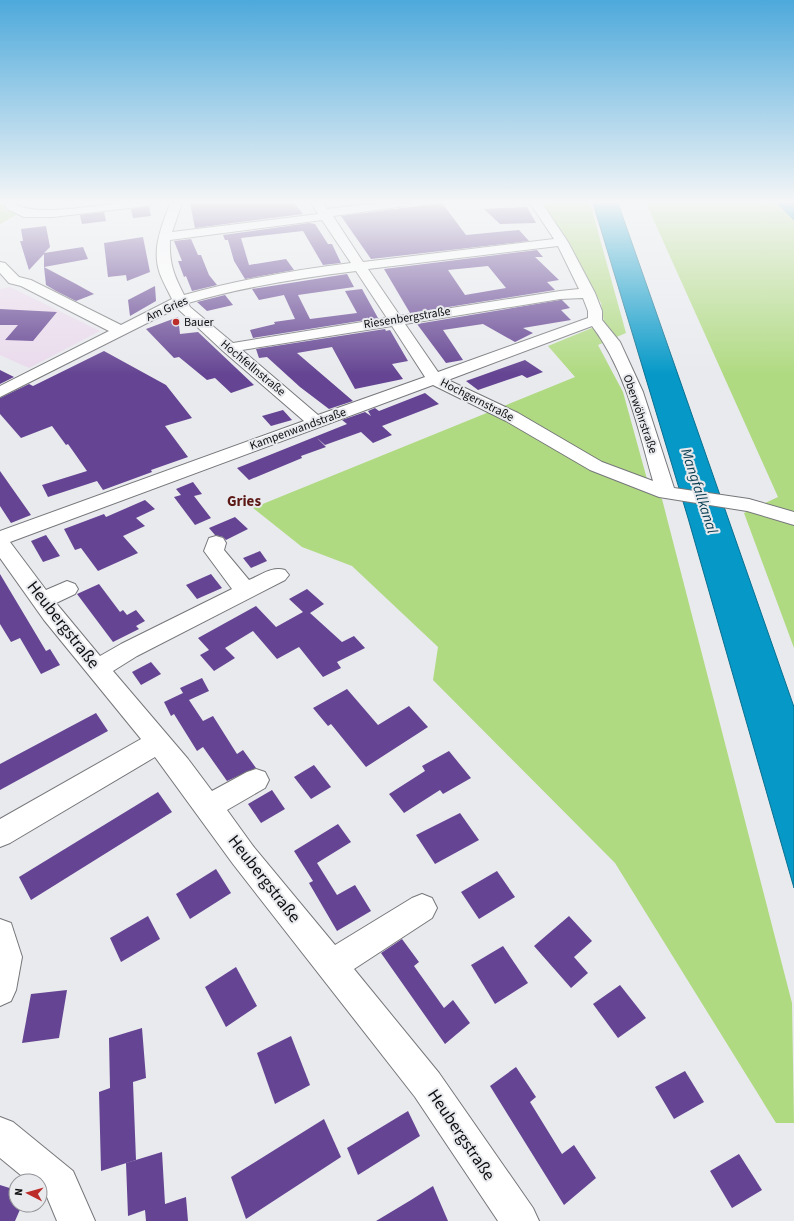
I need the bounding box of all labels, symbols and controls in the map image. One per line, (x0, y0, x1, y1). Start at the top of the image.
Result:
street label: Am Gries (143, 292, 191, 326)
street label: Riesenbergstraße (362, 303, 452, 333)
place label: Bauer (184, 314, 215, 331)
marker: Bauer (171, 317, 181, 327)
street label: Hochfellnstraße (217, 336, 289, 400)
street label: Oberwöhrstraße (619, 372, 661, 456)
street label: Hochgernstraße (437, 374, 517, 426)
street label: Kampenwandstraße (247, 404, 349, 454)
water label: Mangfallkanal (675, 446, 723, 537)
district label: Gries (227, 491, 261, 512)
street label: Heubergstraße (21, 576, 105, 674)
street label: Heubergstraße (222, 830, 306, 928)
street label: Heubergstraße (421, 1084, 501, 1186)
north arrow (8, 1173, 48, 1213)
text: N (11, 1188, 26, 1196)

